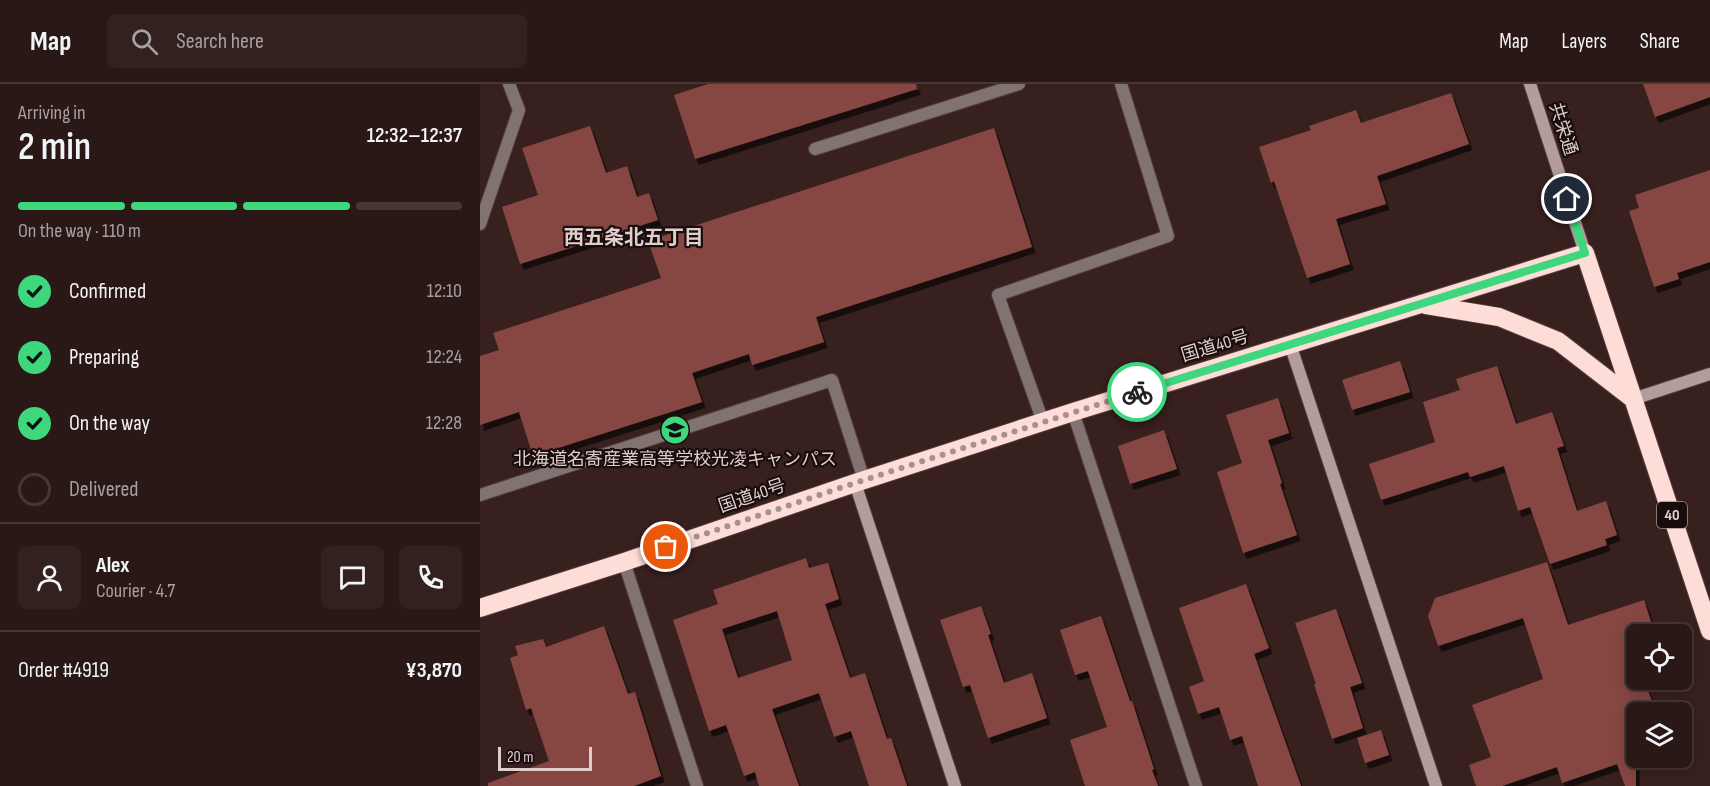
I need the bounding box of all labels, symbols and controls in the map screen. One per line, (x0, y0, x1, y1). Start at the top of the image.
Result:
search box (107, 14, 527, 68)
text: Map (30, 25, 71, 58)
icon: search (128, 25, 161, 58)
text: Search here (176, 28, 264, 55)
text: Map (1499, 29, 1528, 54)
text: Layers (1561, 29, 1607, 54)
text: Share (1640, 29, 1680, 54)
street label: 共栄通 (1545, 100, 1581, 158)
text: Arriving in (18, 101, 86, 125)
text: 12:32–12:37 (367, 122, 462, 149)
text: 2 min (18, 124, 91, 171)
pin (1541, 173, 1592, 224)
icon: home (1550, 182, 1583, 215)
text: On the way · 110 m (18, 219, 141, 243)
district label: 西五条北五丁目 (564, 226, 704, 250)
icon: check (18, 275, 51, 308)
text: Confirmed (69, 278, 146, 305)
text: 12:10 (427, 279, 462, 303)
street label: 国道40号 (1179, 326, 1251, 366)
icon: check (18, 341, 51, 374)
text: Preparing (69, 344, 139, 371)
text: 12:24 (426, 345, 462, 369)
courier (1107, 362, 1167, 422)
icon: bike (1121, 376, 1154, 409)
icon: check (18, 407, 51, 440)
text: On the way (69, 410, 150, 437)
text: 12:28 (426, 411, 462, 435)
school or university icon: 北海道名寄産業高等学校光凌キャンパス (659, 414, 691, 446)
place label: 北海道名寄産業高等学校光凌キャンパス (513, 449, 837, 470)
street label: 国道40号 (716, 475, 788, 517)
text: Delivered (69, 476, 138, 503)
road number: 40 (1657, 502, 1687, 528)
pin (640, 521, 691, 572)
icon: bag (649, 530, 682, 563)
button: person (18, 546, 81, 609)
button: chat (321, 546, 384, 609)
button: phone (399, 546, 462, 609)
text: Alex (96, 552, 129, 579)
text: Courier · 4.7 (96, 579, 175, 603)
map controls (1626, 624, 1692, 768)
button: locate (1626, 624, 1692, 690)
text: Order #4919 (18, 657, 109, 684)
text: ¥3,870 (405, 657, 462, 684)
button: layers (1626, 702, 1692, 768)
scale bar (498, 744, 592, 772)
text: 20 m (507, 748, 534, 767)

